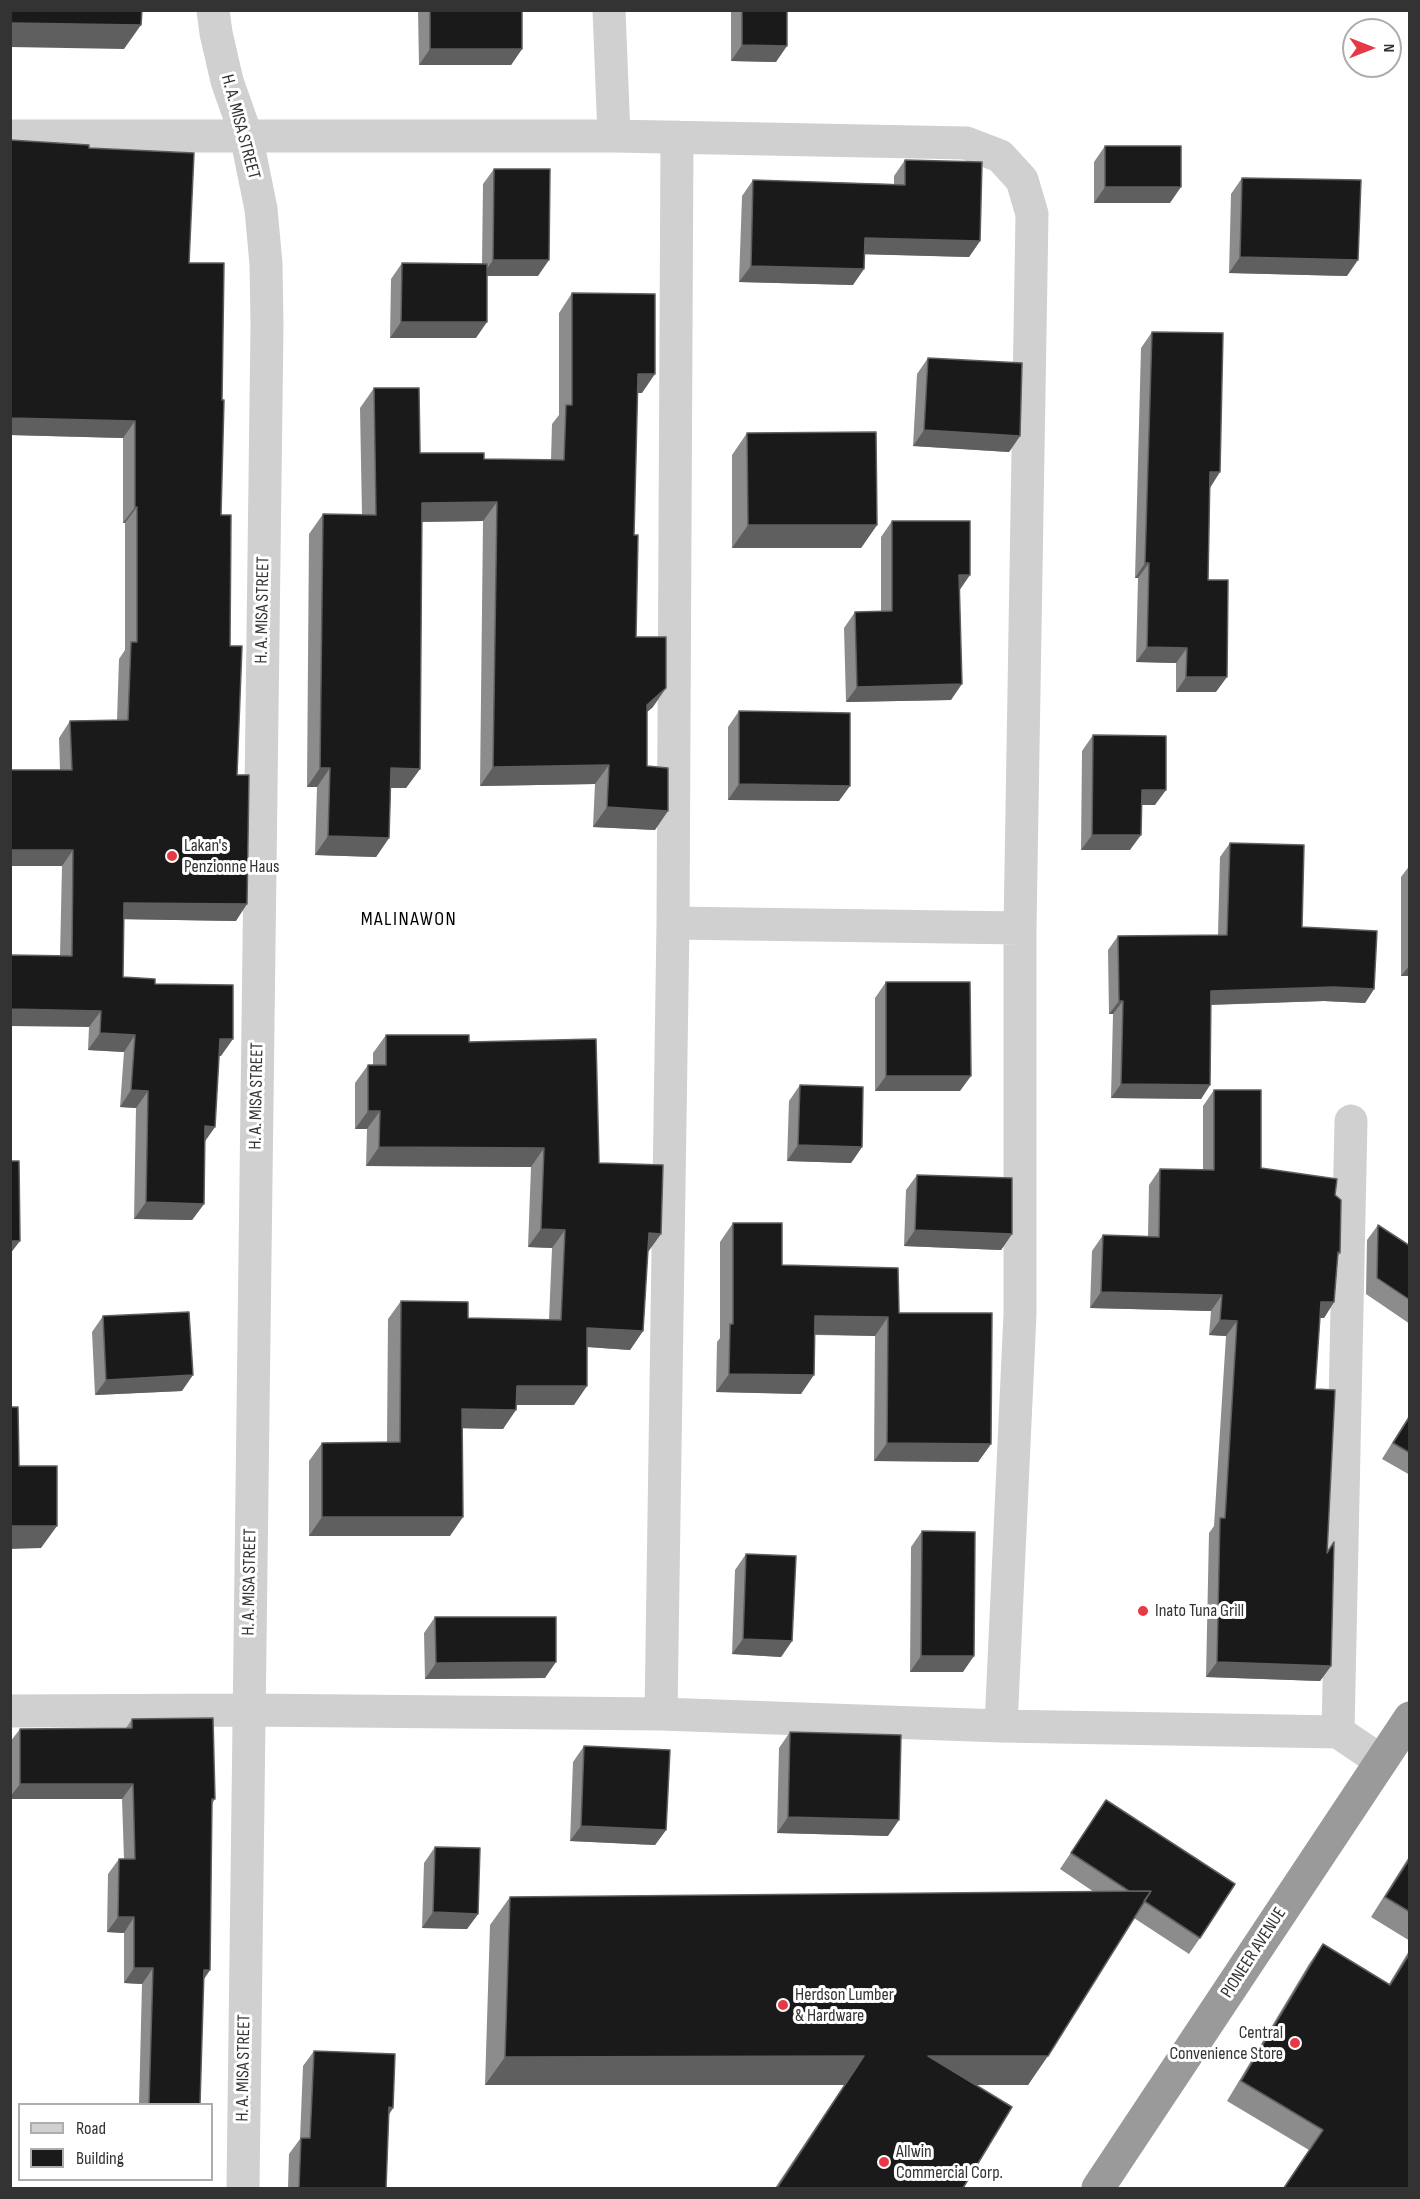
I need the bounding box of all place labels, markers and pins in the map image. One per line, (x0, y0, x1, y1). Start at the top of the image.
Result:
place label: Lakan's Penzionne Haus (184, 835, 279, 878)
marker: Lakan's Penzionne Haus (165, 849, 179, 863)
place label: Inato Tuna Grill (1155, 1600, 1244, 1622)
marker: Inato Tuna Grill (1136, 1604, 1150, 1618)
place label: Herdson Lumber & Hardware (795, 1984, 894, 2026)
marker: Herdson Lumber & Hardware (776, 1998, 790, 2012)
place label: Central Convenience Store (1169, 2022, 1283, 2064)
marker: Central Convenience Store (1288, 2036, 1302, 2050)
place label: Allwin Commercial Corp. (896, 2141, 1003, 2184)
marker: Allwin Commercial Corp. (877, 2155, 891, 2169)

